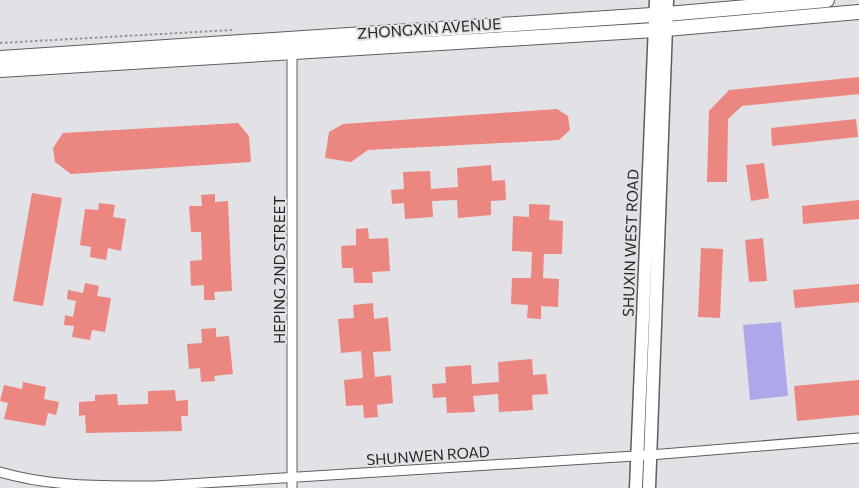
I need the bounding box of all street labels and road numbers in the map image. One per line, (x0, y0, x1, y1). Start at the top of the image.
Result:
street label: ZHONGXIN AVENUE (357, 14, 502, 42)
street label: SHUXIN WEST ROAD (618, 169, 642, 317)
street label: HEPING 2ND STREET (270, 196, 288, 344)
street label: SHUNWEN ROAD (366, 442, 490, 468)

